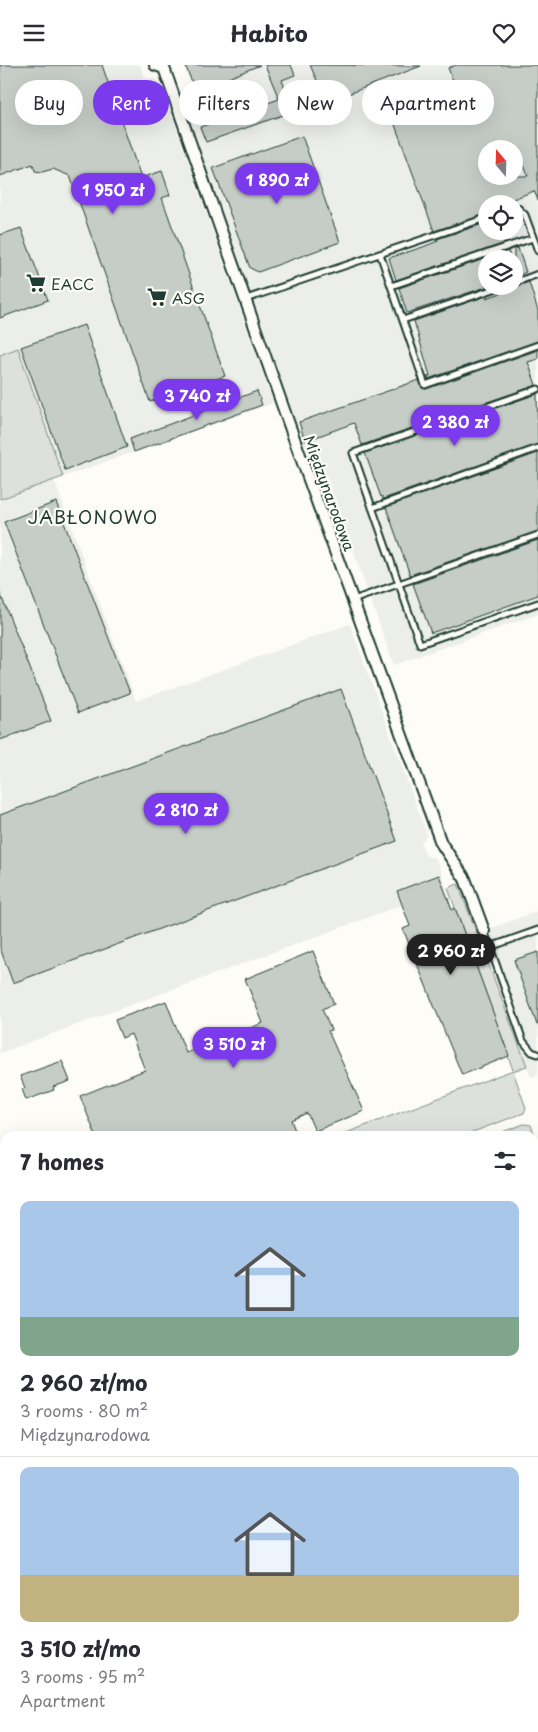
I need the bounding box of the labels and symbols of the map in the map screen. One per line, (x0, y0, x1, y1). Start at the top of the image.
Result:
north arrow (478, 140, 522, 185)
pin: 1 890 zł (225, 163, 329, 205)
pin: 1 950 zł (61, 173, 165, 215)
supermarket icon: EACC (25, 272, 47, 294)
place label: EACC (51, 272, 94, 295)
supermarket icon: ASG (146, 286, 168, 308)
place label: ASG (172, 286, 205, 309)
pin: 3 740 zł (145, 379, 249, 421)
pin: 2 380 zł (403, 405, 507, 447)
street label: Międzynarodowa (298, 432, 362, 555)
district label: JABŁONOWO (28, 503, 158, 530)
pin: 2 810 zł (134, 793, 238, 835)
pin: 2 960 zł (399, 933, 503, 976)
pin: 3 510 zł (182, 1027, 286, 1069)

